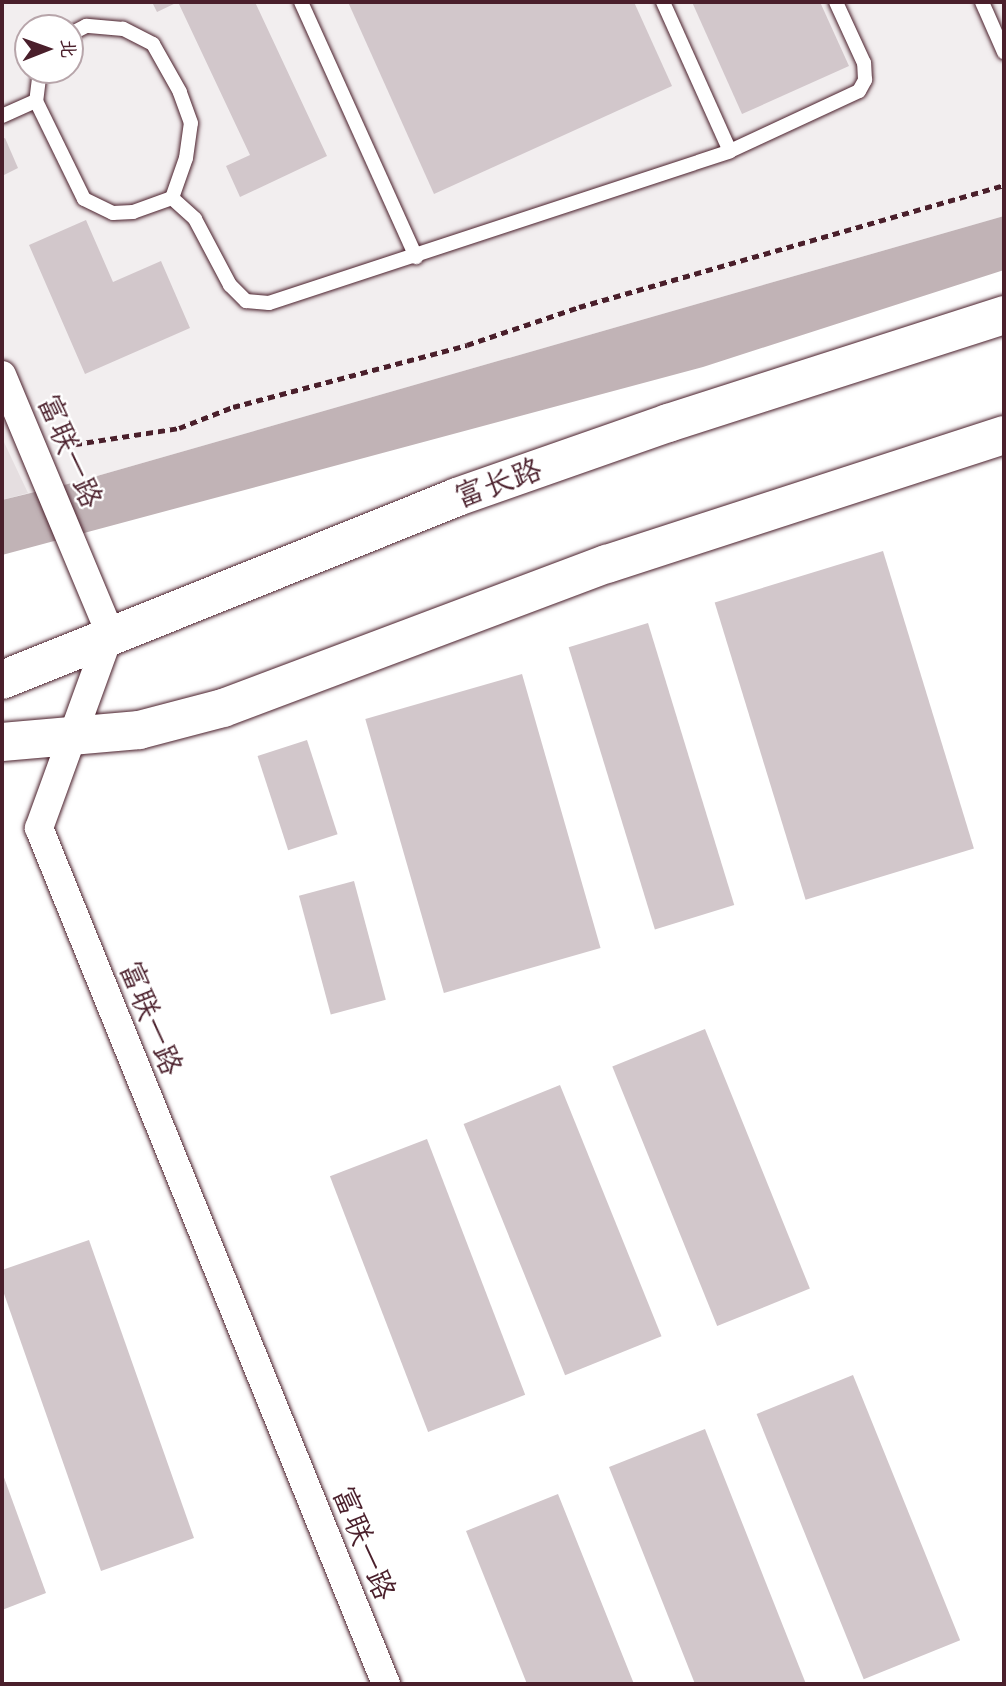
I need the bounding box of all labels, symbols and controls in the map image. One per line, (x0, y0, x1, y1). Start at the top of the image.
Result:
north arrow (14, 14, 84, 84)
text: 北 (56, 39, 80, 58)
street label: 富联一路 (30, 389, 110, 513)
street label: 富长路 (450, 451, 546, 515)
street label: 富联一路 (112, 956, 190, 1080)
street label: 富联一路 (325, 1481, 403, 1605)

